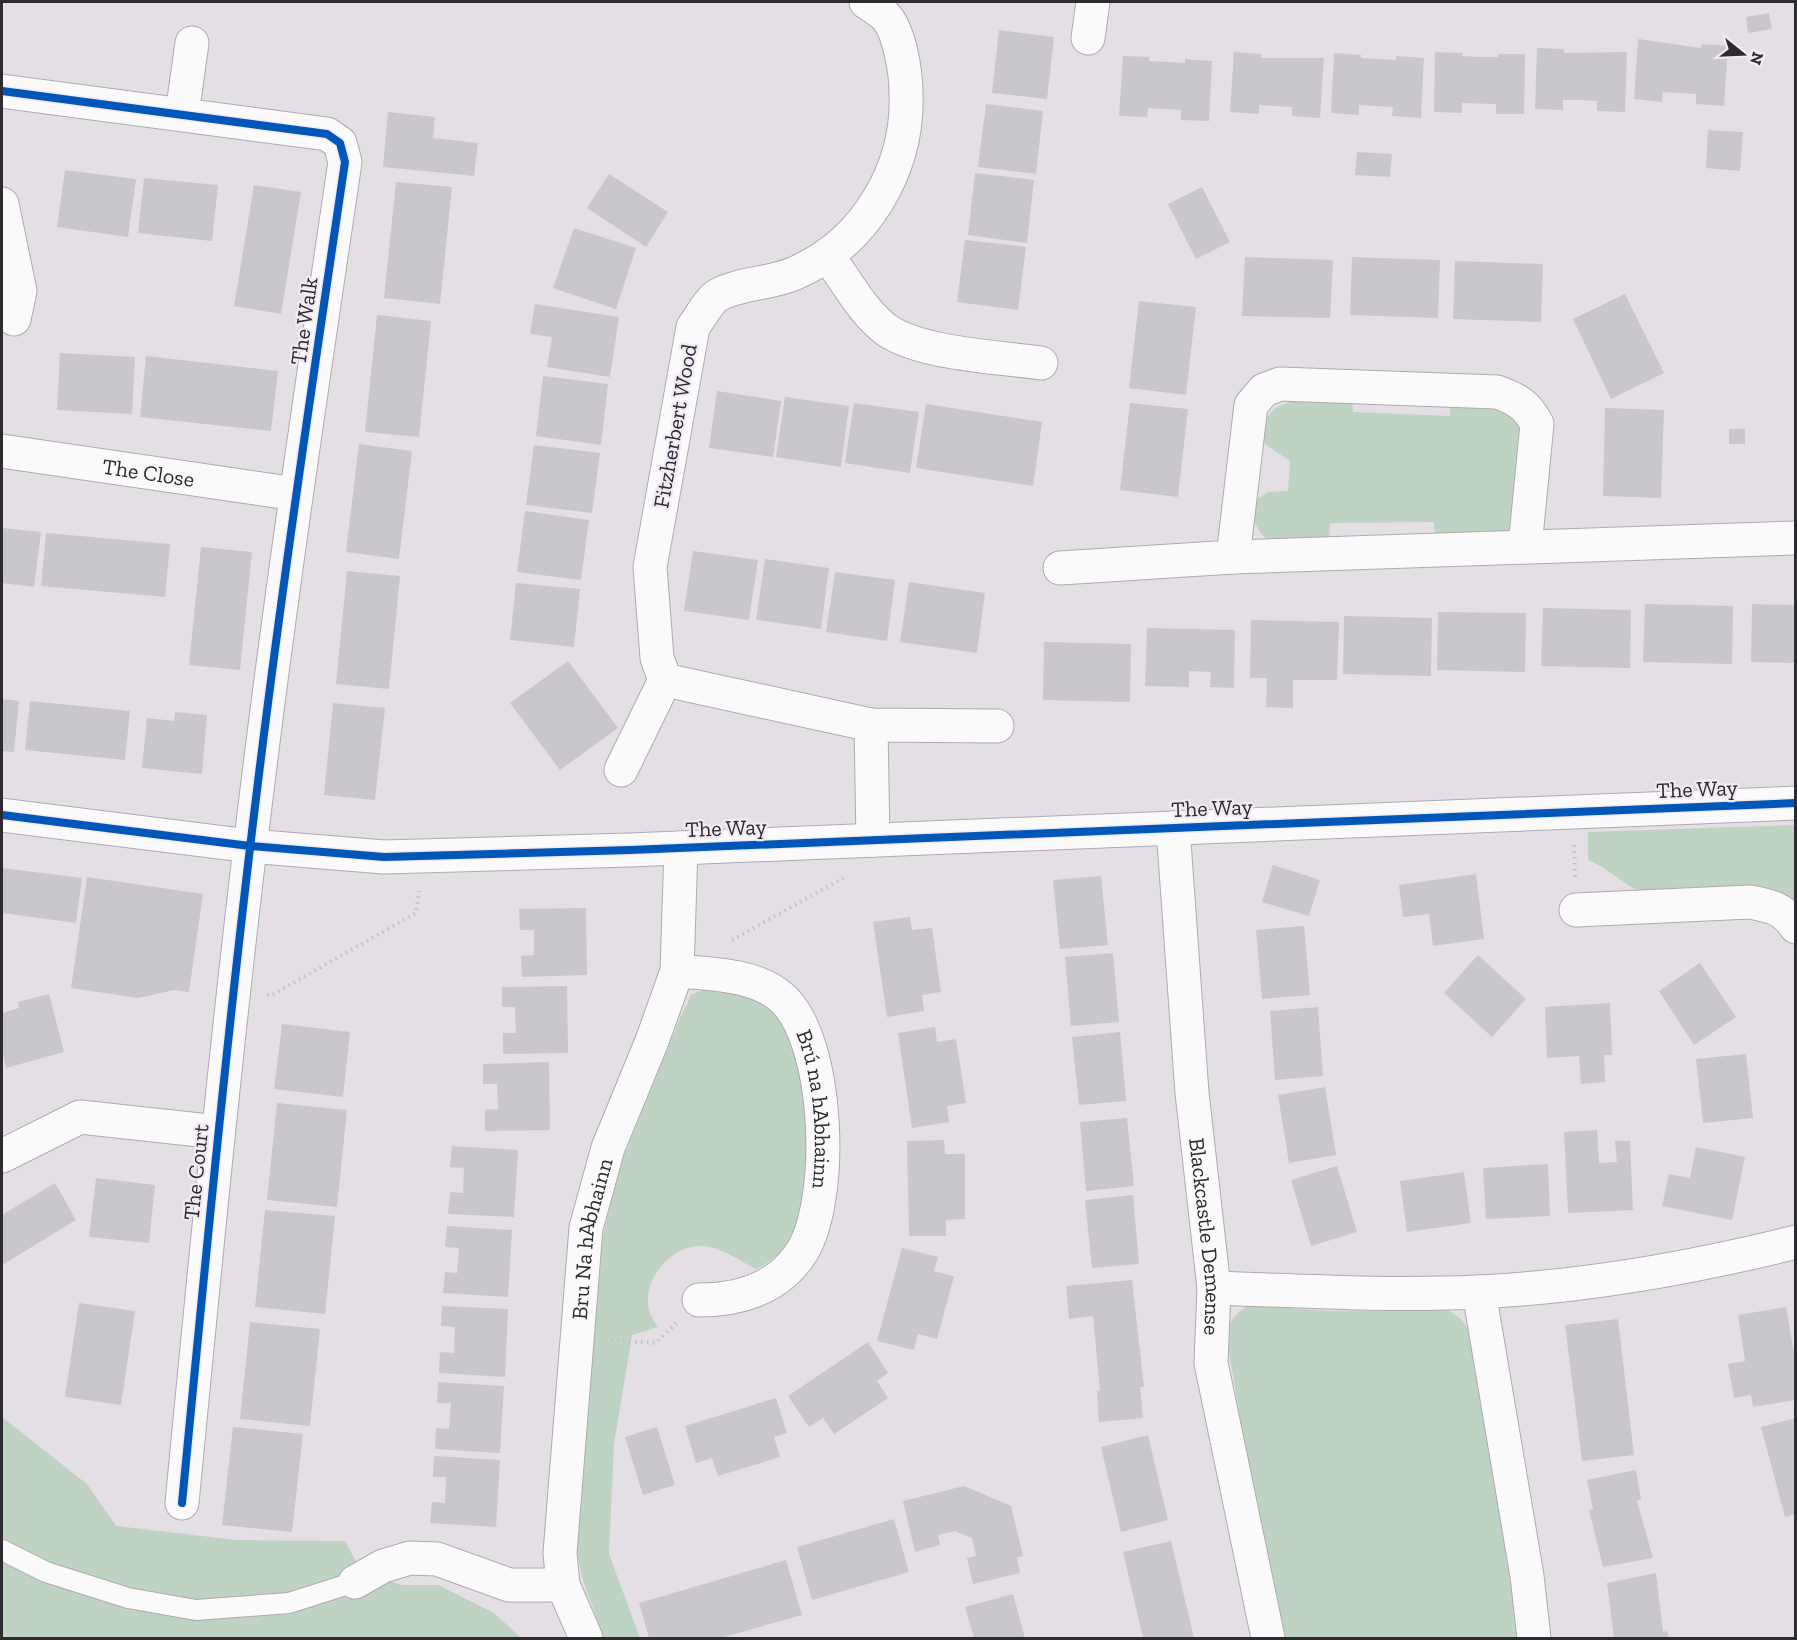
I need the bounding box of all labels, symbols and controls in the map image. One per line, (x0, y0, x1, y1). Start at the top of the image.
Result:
north arrow (1713, 24, 1773, 84)
text: N (1746, 50, 1768, 67)
street label: The Walk (285, 275, 324, 366)
street label: Fitzherbert Wood (647, 342, 703, 510)
street label: The Close (101, 452, 196, 492)
street label: The Way (1656, 774, 1739, 804)
street label: The Way (1171, 793, 1254, 823)
street label: The Way (685, 813, 768, 843)
street label: Brú na hAbhainn (791, 1026, 836, 1191)
street label: The Court (178, 1122, 215, 1221)
street label: Blackcastle Demense (1184, 1136, 1228, 1336)
street label: Bru Na hAbhainn (565, 1155, 618, 1321)

